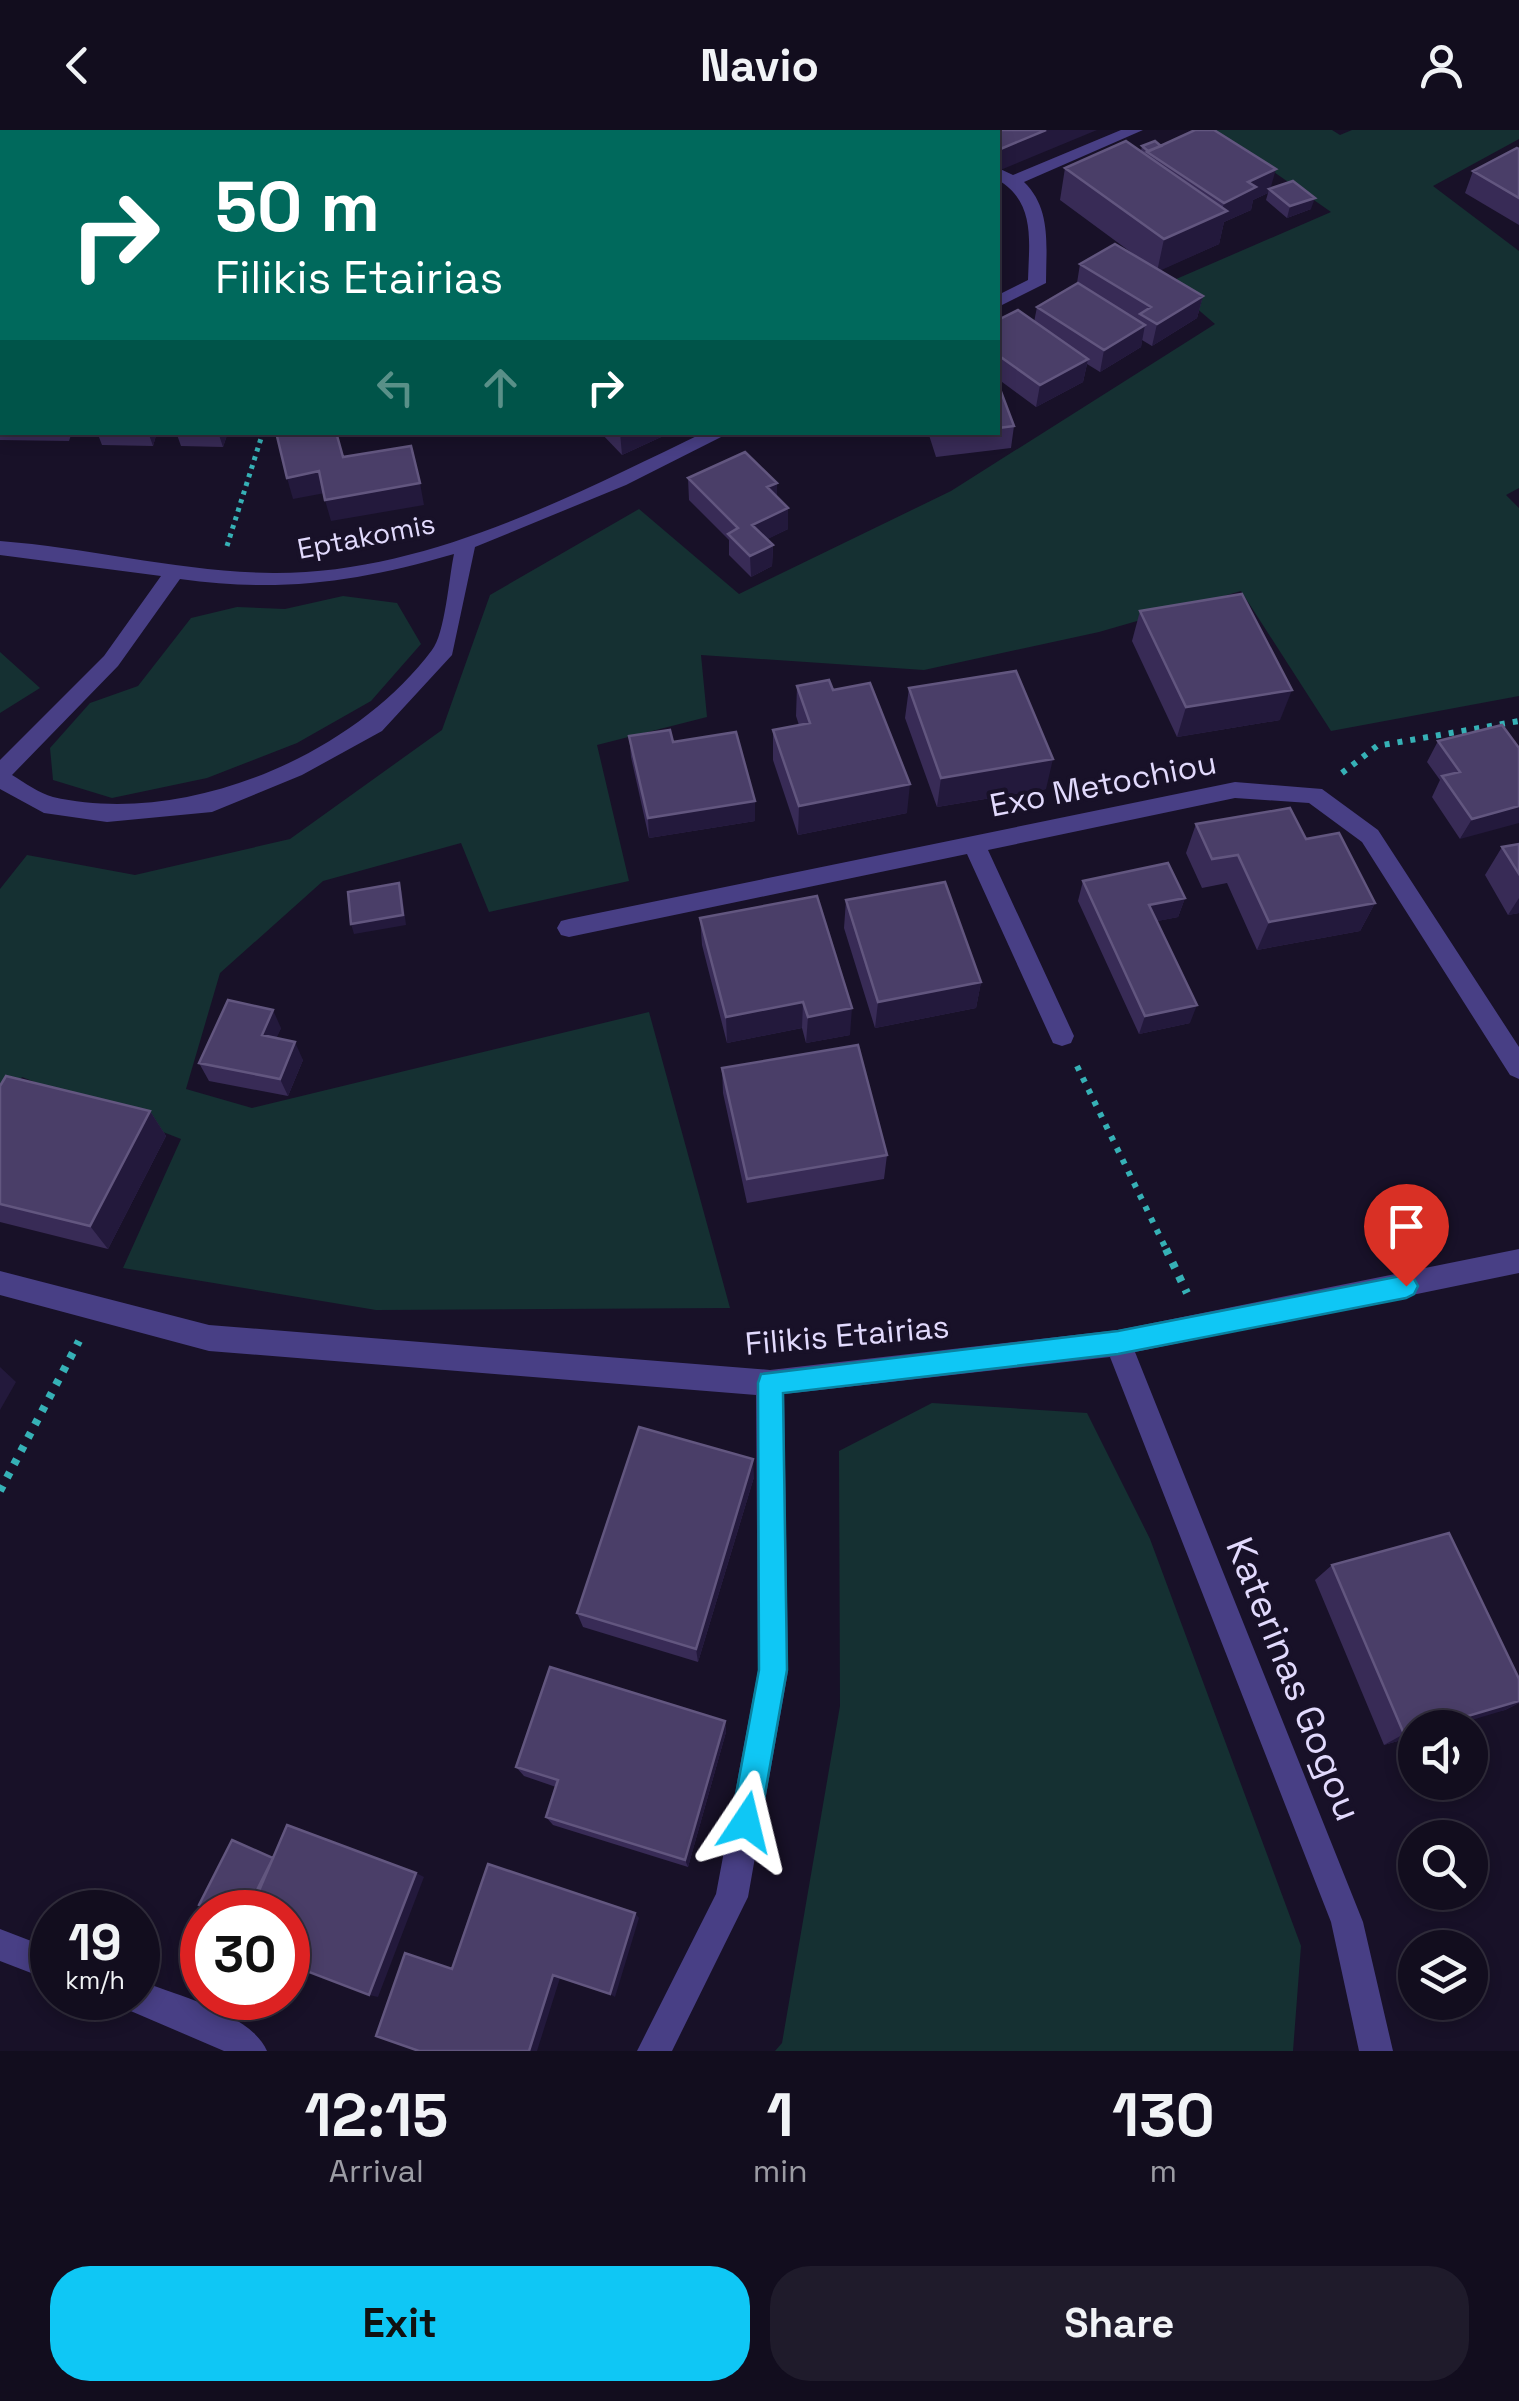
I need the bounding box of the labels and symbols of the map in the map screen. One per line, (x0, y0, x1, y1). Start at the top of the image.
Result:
street label: Eptakomis (294, 505, 438, 567)
street label: Exo Metochiou (986, 742, 1220, 826)
pin (1364, 1184, 1449, 1287)
street label: Filikis Etairias (743, 1306, 951, 1364)
street label: Katerinas Gogou (1215, 1530, 1373, 1828)
position arrow (694, 1770, 798, 1874)
speed limit sign: 30 (180, 1890, 310, 2020)

